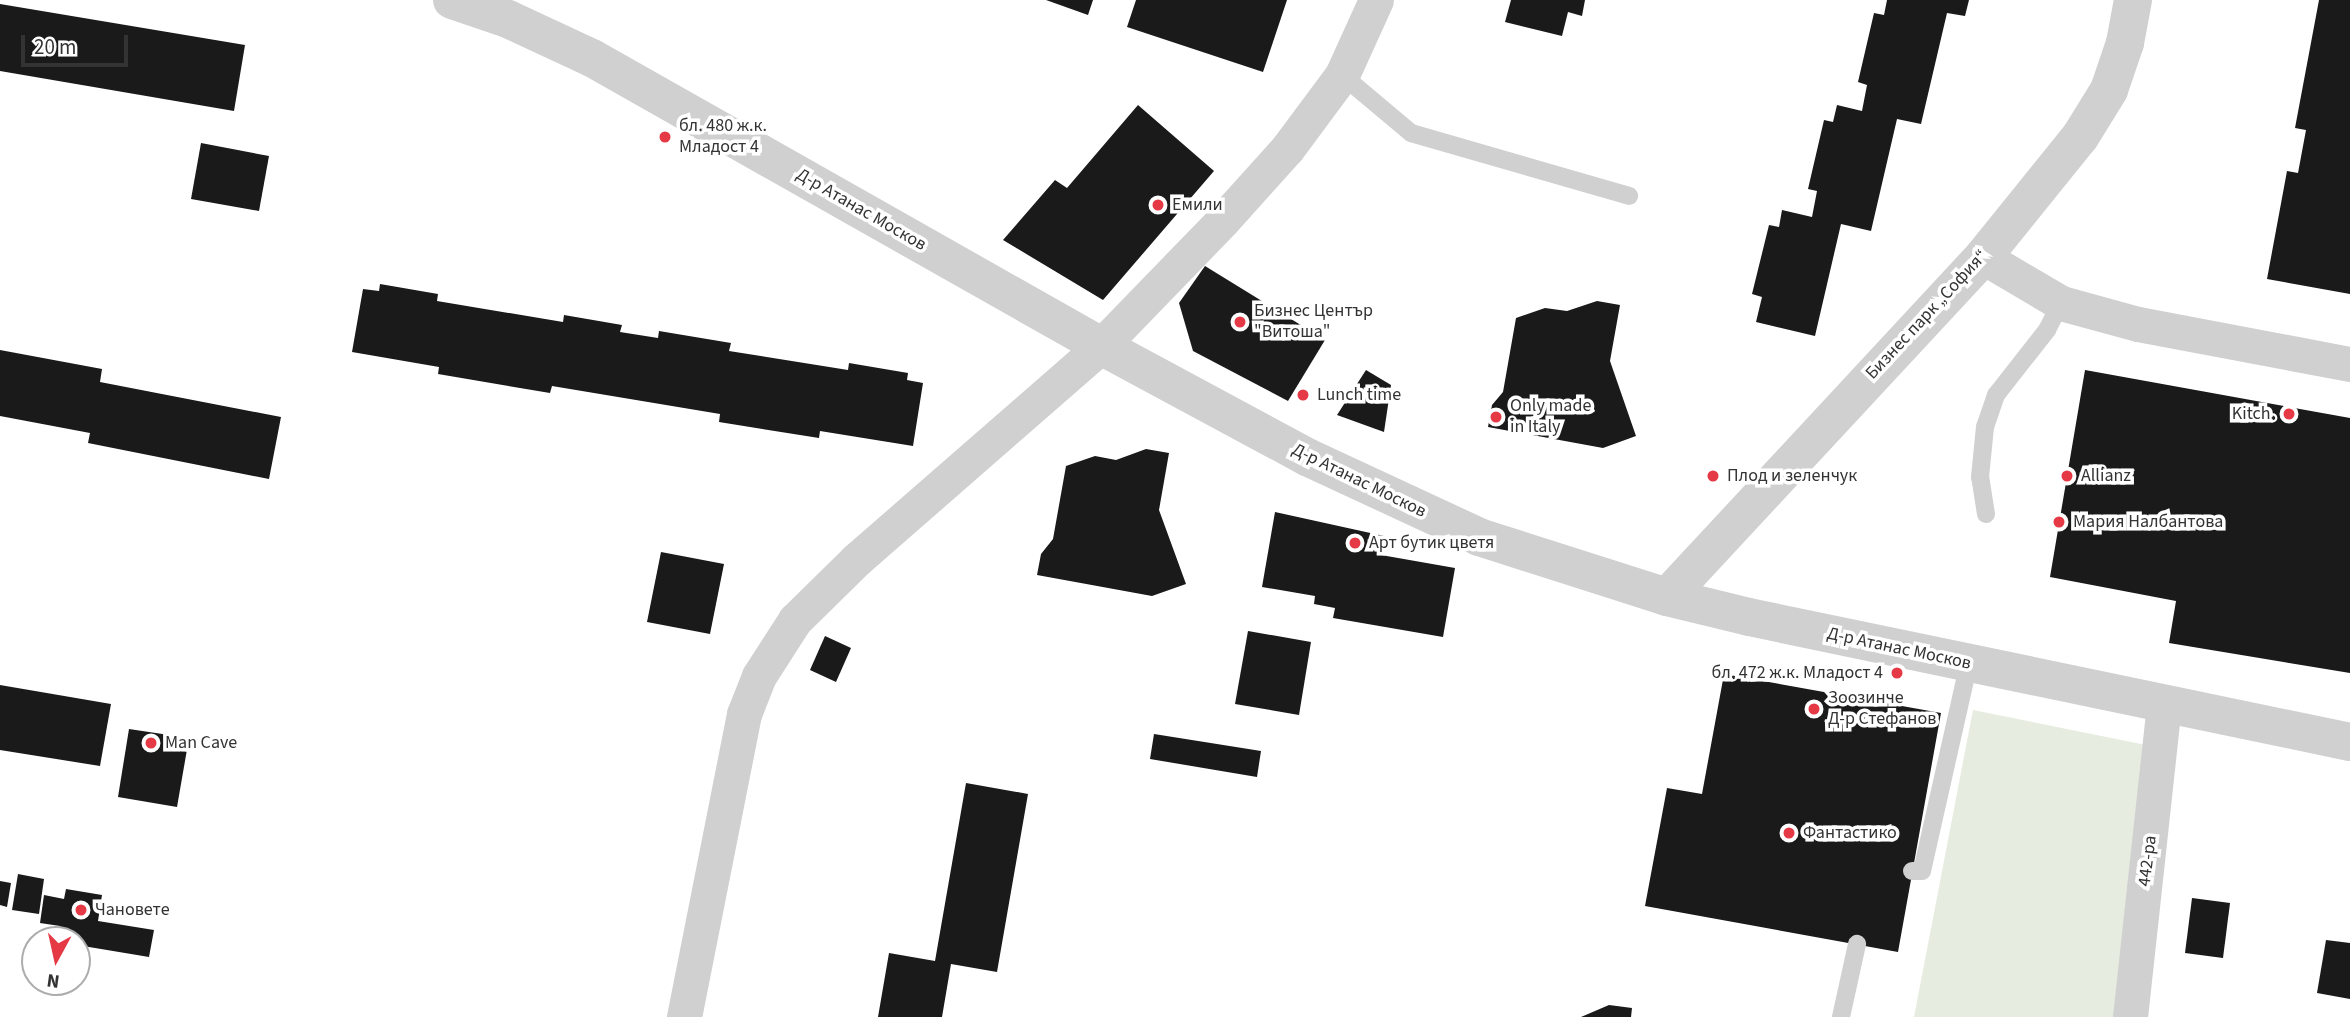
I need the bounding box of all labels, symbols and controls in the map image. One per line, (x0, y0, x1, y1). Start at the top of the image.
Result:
scale bar (24, 21, 131, 65)
text: 20 m (34, 32, 76, 62)
place label: бл. 480 ж.к. Младост 4 (679, 116, 767, 158)
marker: бл. 480 ж.к. Младост 4 (657, 129, 673, 145)
street label: Д-р Атанас Москов (792, 164, 930, 256)
place label: Емили (1172, 194, 1223, 216)
marker: Емили (1150, 197, 1166, 213)
street label: Бизнес парк „София“ (1861, 246, 1993, 384)
place label: Бизнес Център "Витоша" (1254, 301, 1373, 344)
marker: Бизнес Център "Витоша" (1232, 314, 1248, 330)
place label: Lunch time (1317, 384, 1401, 406)
marker: Lunch time (1295, 387, 1311, 403)
place label: Only made in Italy (1510, 396, 1591, 438)
place label: Kitch. (2232, 403, 2275, 425)
marker: Kitch. (2281, 406, 2297, 422)
marker: Only made in Italy (1488, 409, 1504, 425)
street label: Д-р Атанас Москов (1288, 439, 1430, 523)
place label: Плод и зеленчук (1727, 465, 1857, 487)
place label: Allianz (2081, 465, 2131, 487)
marker: Плод и зеленчук (1705, 468, 1721, 484)
marker: Allianz (2059, 468, 2075, 484)
place label: Мария Налбантова (2073, 511, 2223, 533)
marker: Мария Налбантова (2051, 514, 2067, 530)
place label: Арт бутик цветя (1369, 532, 1494, 554)
marker: Арт бутик цветя (1347, 535, 1363, 551)
street label: Д-р Атанас Москов (1825, 623, 1973, 675)
place label: бл. 472 ж.к. Младост 4 (1712, 662, 1883, 684)
marker: бл. 472 ж.к. Младост 4 (1889, 665, 1905, 681)
place label: Зоозинче Д-р Стефанов (1828, 688, 1936, 730)
marker: Зоозинче Д-р Стефанов (1806, 701, 1822, 717)
place label: Man Cave (165, 732, 237, 754)
marker: Man Cave (143, 735, 159, 751)
place label: Фантастико (1803, 822, 1897, 844)
marker: Фантастико (1781, 825, 1797, 841)
street label: 442-ра (2134, 834, 2162, 888)
place label: Чановете (95, 899, 170, 921)
marker: Чановете (73, 902, 89, 918)
north arrow (21, 926, 91, 996)
text: N (45, 966, 61, 995)

